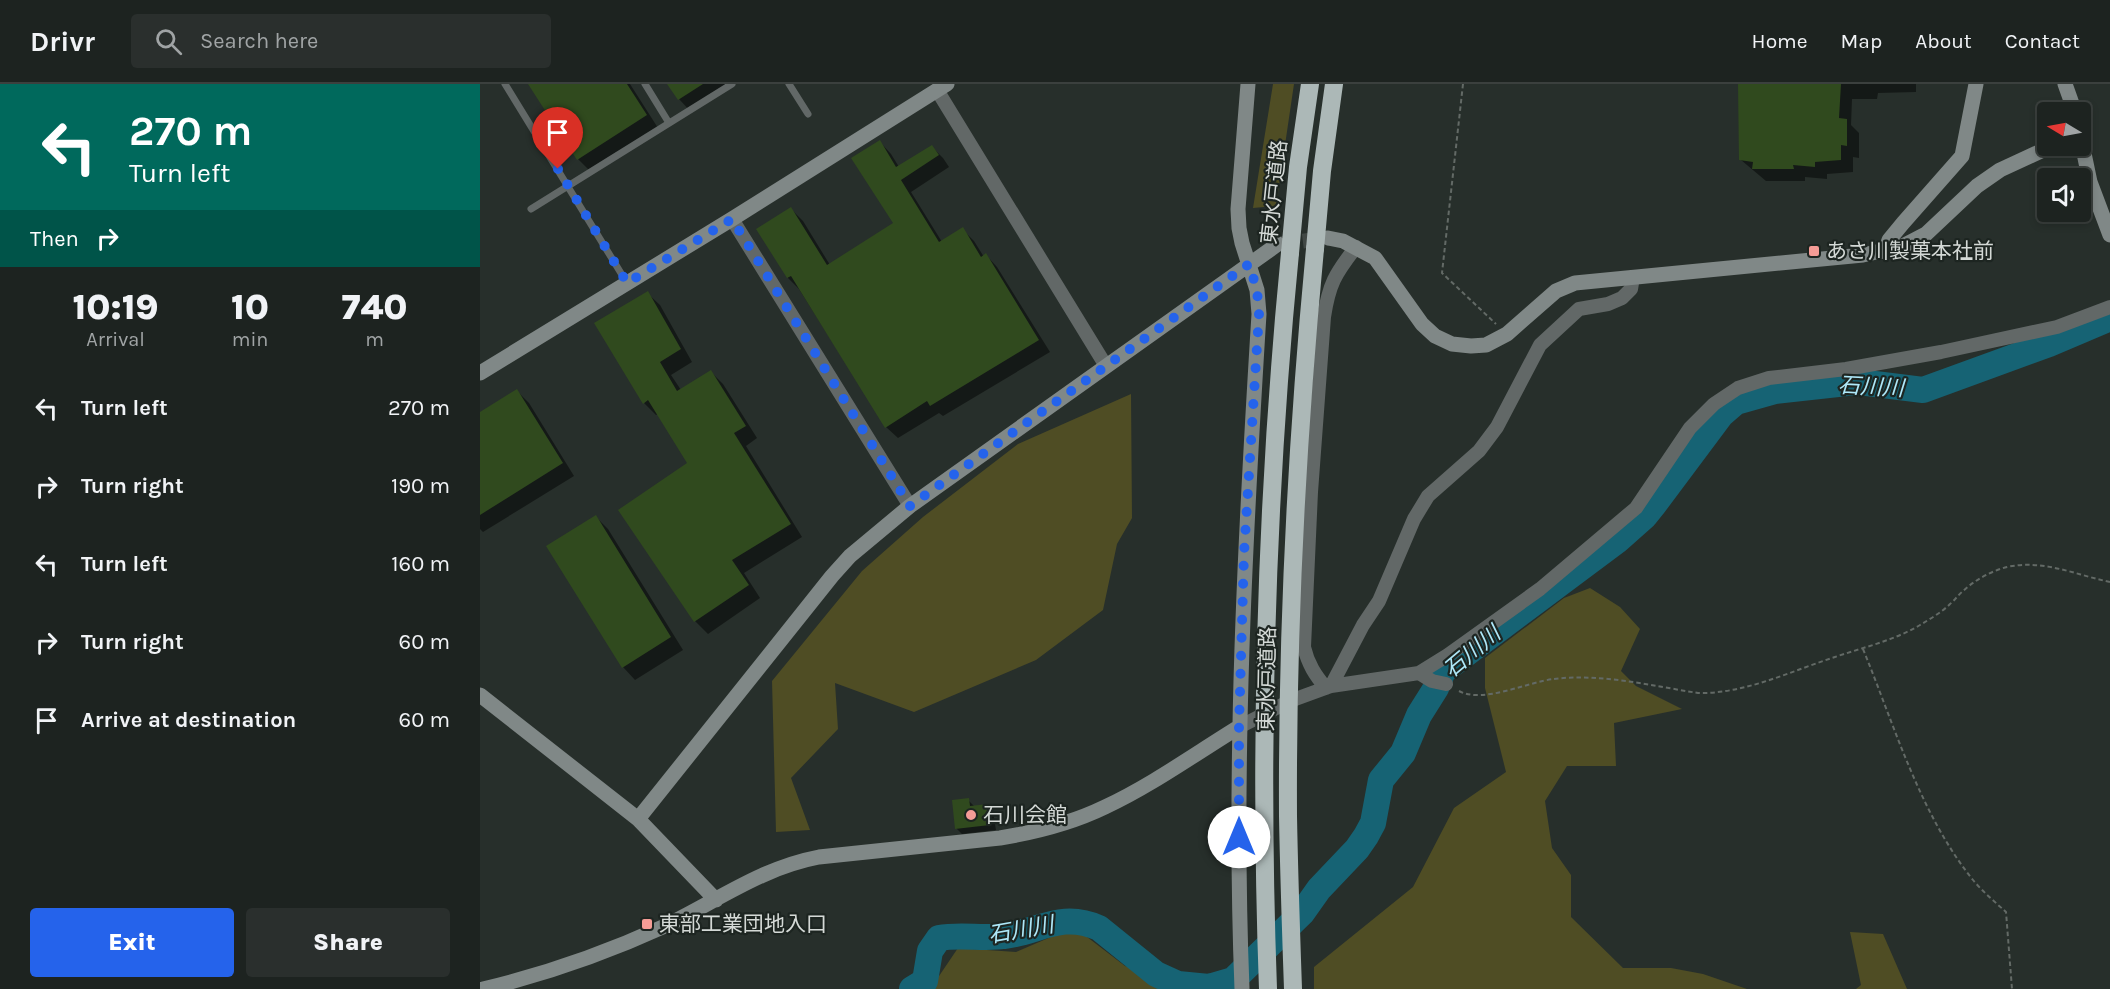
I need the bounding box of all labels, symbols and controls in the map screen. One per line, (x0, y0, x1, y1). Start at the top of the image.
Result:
search box (131, 14, 551, 68)
text: Drivr (30, 25, 95, 58)
icon: search (152, 25, 185, 58)
text: Search here (200, 28, 318, 54)
text: Home (1752, 29, 1808, 53)
text: Map (1841, 29, 1882, 53)
text: About (1915, 29, 1972, 53)
text: Contact (2005, 29, 2080, 53)
north arrow (2037, 102, 2091, 156)
map controls (2037, 102, 2091, 222)
text: 270 m (129, 106, 252, 156)
pin (532, 107, 583, 169)
icon: left (30, 108, 108, 186)
icon: arrive (541, 116, 574, 149)
street label: 東水戸道路 (1257, 139, 1291, 245)
text: Turn left (129, 157, 230, 189)
button: sound (2037, 168, 2091, 222)
icon: right (91, 222, 124, 255)
text: Then (30, 226, 79, 252)
place label: あさ川製菓本社前 (1826, 239, 1994, 263)
marker: あさ川製菓本社前 (1807, 244, 1821, 258)
text: 10:19 (72, 286, 159, 328)
text: 10 (231, 286, 269, 328)
text: 740 (342, 286, 408, 328)
text: Arrival (86, 328, 145, 351)
text: min (232, 328, 268, 351)
text: m (365, 328, 384, 351)
water label: 石川川 (1837, 372, 1907, 402)
icon: left (30, 392, 63, 425)
text: Turn left (81, 395, 168, 421)
text: 270 m (388, 395, 450, 421)
icon: right (30, 470, 63, 503)
text: Turn right (81, 473, 184, 499)
text: 190 m (391, 473, 450, 499)
icon: left (30, 548, 63, 581)
text: Turn left (81, 551, 168, 577)
text: 160 m (391, 551, 450, 577)
water label: 石川川 (1438, 620, 1507, 683)
icon: right (30, 626, 63, 659)
street label: 東水戸道路 (1254, 626, 1280, 732)
text: Turn right (81, 629, 184, 655)
text: 60 m (399, 629, 450, 655)
icon: arrive (30, 704, 63, 737)
text: Arrive at destination (81, 707, 296, 733)
text: 60 m (399, 707, 450, 733)
place label: 石川会館 (983, 803, 1067, 827)
position arrow (1207, 805, 1271, 869)
marker: 石川会館 (964, 808, 978, 822)
button: Exit (30, 908, 234, 977)
button: Share (246, 908, 450, 977)
water label: 石川川 (986, 911, 1058, 949)
place label: 東部工業団地入口 (659, 912, 827, 936)
marker: 東部工業団地入口 (640, 917, 654, 931)

